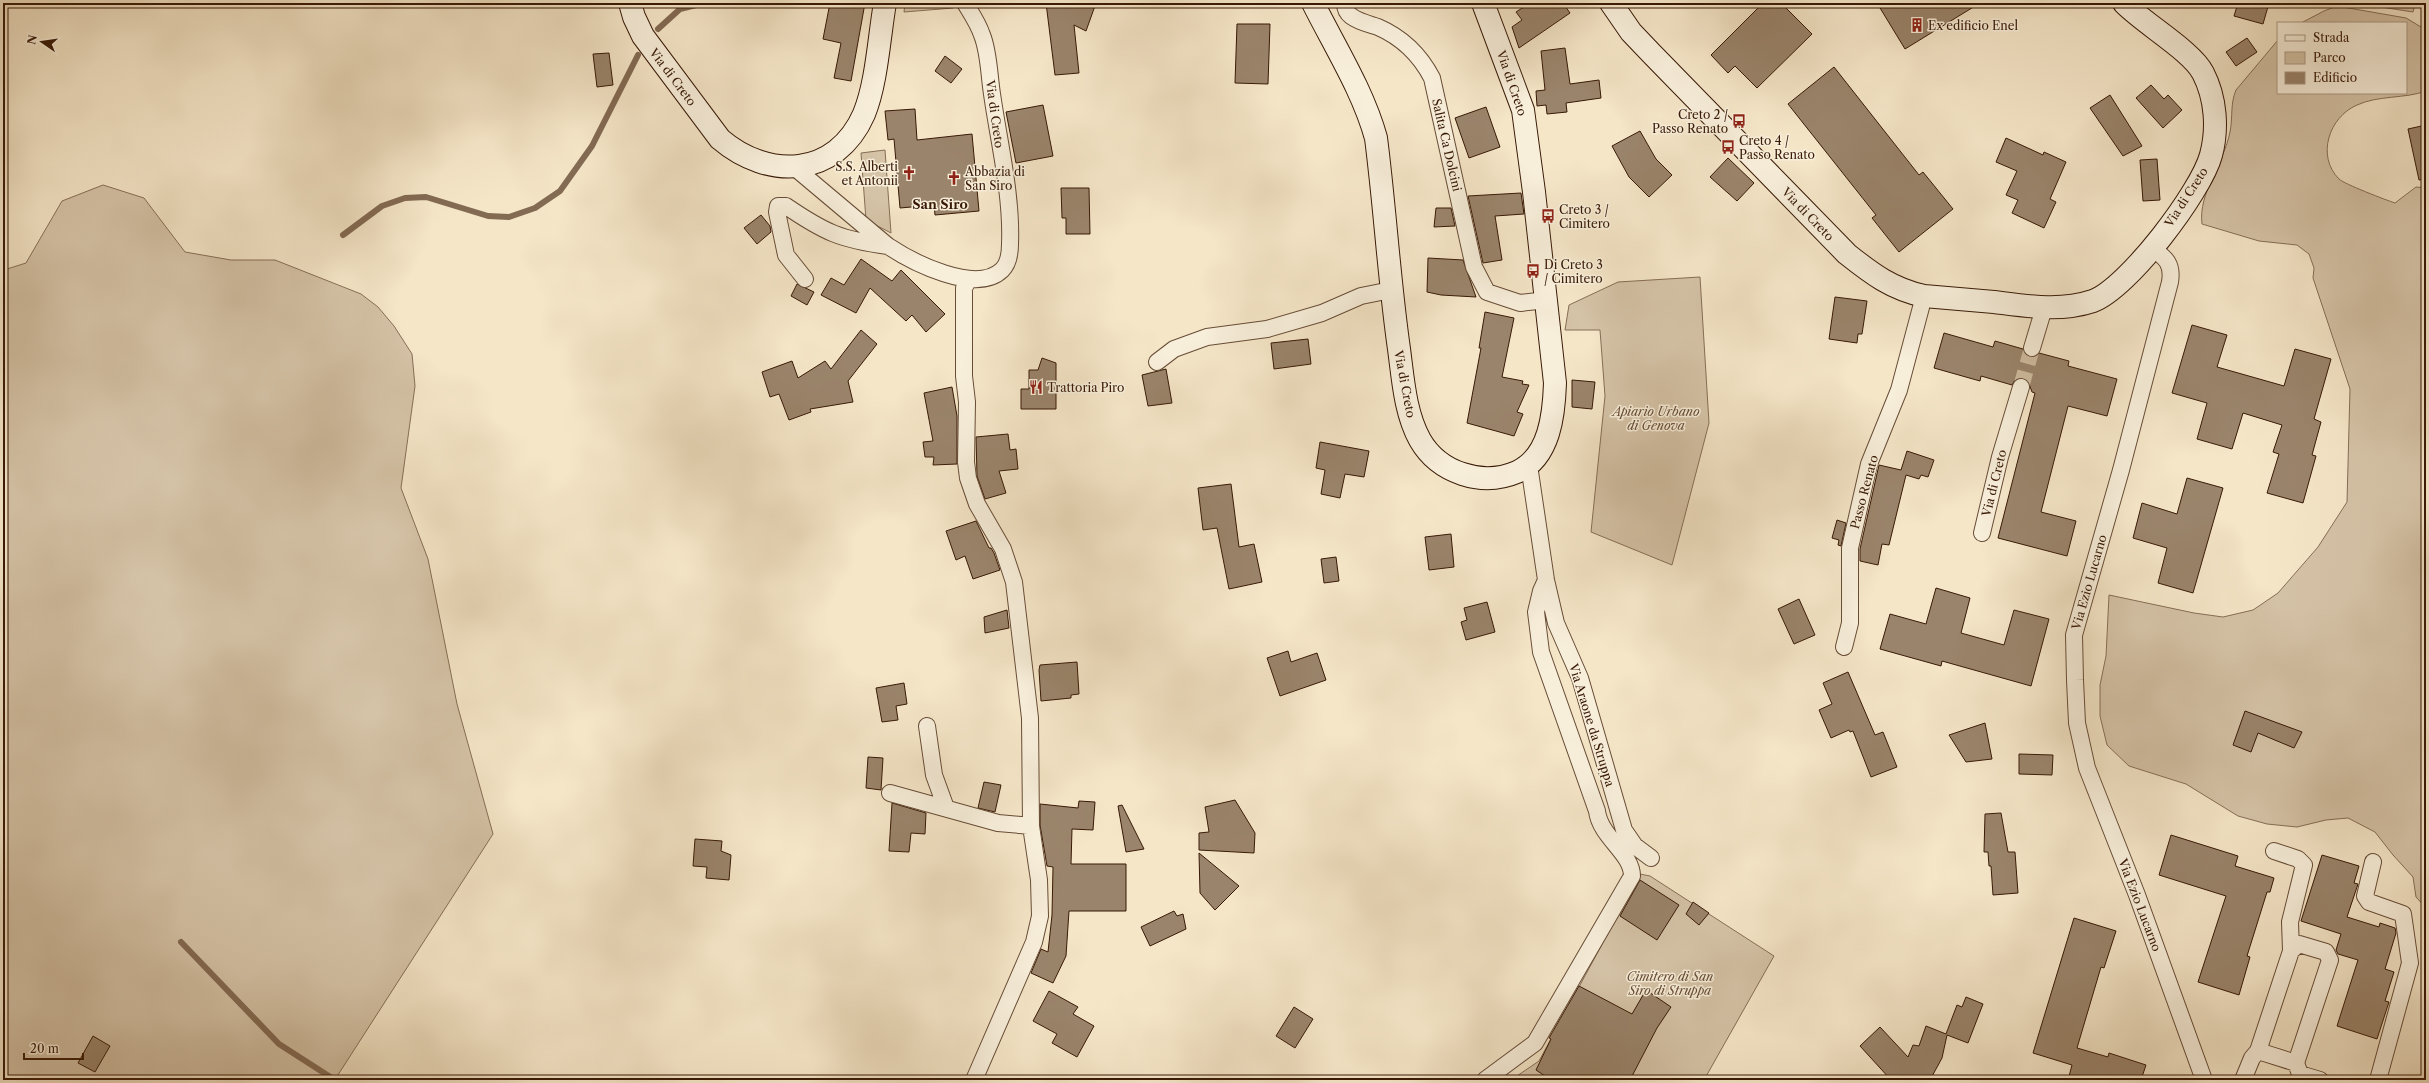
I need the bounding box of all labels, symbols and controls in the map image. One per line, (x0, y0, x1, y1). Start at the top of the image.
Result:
building icon: Ex edificio Enel (1909, 17, 1925, 33)
place label: Ex edificio Enel (1928, 18, 2019, 33)
north arrow (22, 22, 62, 62)
legend (2277, 22, 2407, 94)
text: Strada (2313, 30, 2350, 45)
text: N (24, 33, 40, 46)
street label: Via di Creto (646, 44, 700, 109)
street label: Via di Creto (1493, 47, 1530, 118)
text: Parco (2313, 50, 2346, 65)
text: Edificio (2313, 70, 2357, 85)
street label: Via di Creto (983, 78, 1007, 149)
street label: Salita Ca Dolcini (1429, 97, 1465, 193)
place label: Creto 2 / Passo Renato (1652, 107, 1728, 136)
bus stop icon: Creto 2 / Passo Renato (1731, 113, 1747, 129)
place label: Creto 4 / Passo Renato (1739, 133, 1815, 162)
bus stop icon: Creto 4 / Passo Renato (1720, 139, 1736, 155)
place label: S.S. Alberti et Antonii (835, 159, 898, 188)
place label: Abbazia di San Siro (964, 164, 1025, 193)
street label: Via di Creto (2161, 164, 2211, 231)
church icon: S.S. Alberti et Antonii (901, 165, 917, 181)
church icon: Abbazia di San Siro (946, 170, 962, 186)
street label: Via di Creto (1778, 183, 1837, 244)
district label: San Siro (912, 196, 968, 212)
place label: Creto 3 / Cimitero (1559, 202, 1610, 231)
bus stop icon: Creto 3 / Cimitero (1540, 208, 1556, 224)
place label: Di Creto 3 / Cimitero (1544, 257, 1603, 286)
bus stop icon: Di Creto 3 / Cimitero (1525, 263, 1541, 279)
street label: Via di Creto (1391, 348, 1419, 419)
restaurant icon: Trattoria Piro (1028, 379, 1044, 395)
place label: Trattoria Piro (1047, 380, 1124, 395)
park label: Apiario Urbano di Genova (1610, 404, 1700, 433)
street label: Via di Creto (1978, 448, 2010, 519)
street label: Passo Renato (1847, 453, 1881, 531)
street label: Via Ezio Lucarno (2068, 533, 2110, 632)
street label: Via Araone da Struppa (1566, 661, 1618, 789)
street label: Via Ezio Lucarno (2115, 856, 2165, 954)
park label: Cimitero di San Siro di Struppa (1627, 969, 1713, 998)
scale bar (24, 1035, 83, 1061)
text: 20 m (30, 1041, 59, 1056)

